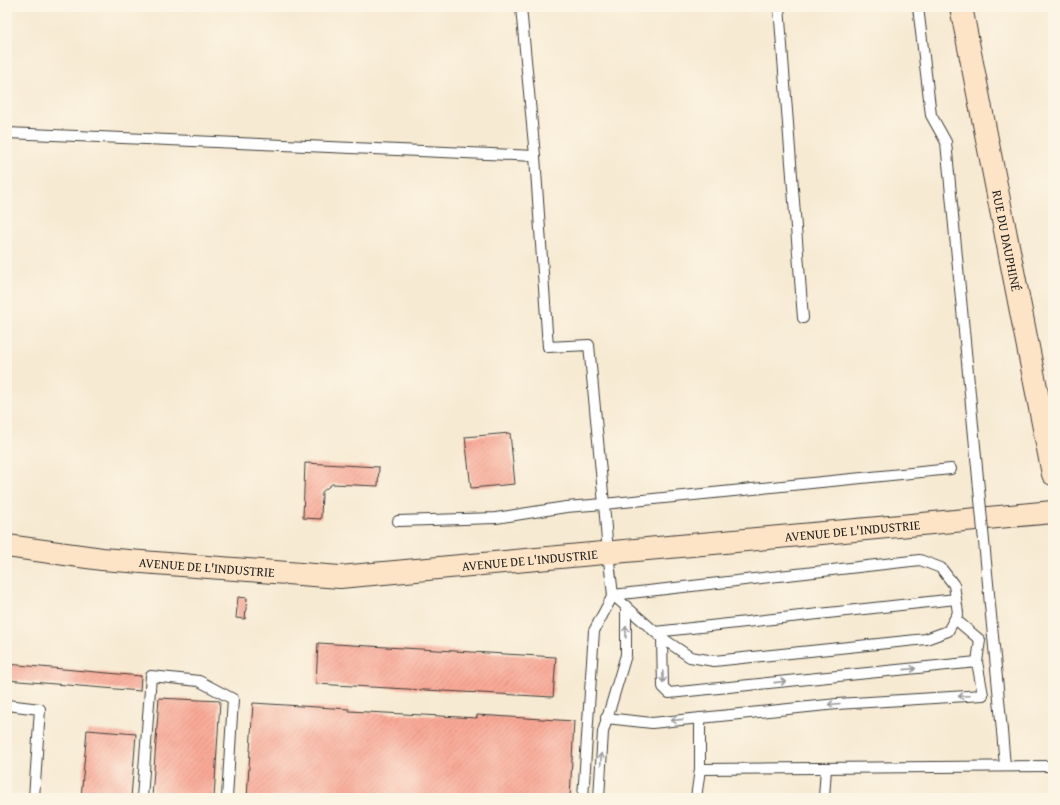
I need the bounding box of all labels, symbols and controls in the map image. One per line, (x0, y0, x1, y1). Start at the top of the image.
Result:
street label: RUE DU DAUPHINÉ (988, 188, 1026, 293)
street label: AVENUE DE L'INDUSTRIE (784, 515, 921, 546)
street label: AVENUE DE L'INDUSTRIE (461, 544, 599, 575)
street label: AVENUE DE L'INDUSTRIE (138, 552, 276, 582)
one-way arrow (622, 626, 630, 639)
one-way arrow (903, 665, 916, 673)
one-way arrow (659, 670, 667, 683)
one-way arrow (773, 678, 786, 685)
one-way arrow (958, 693, 971, 700)
one-way arrow (828, 701, 841, 708)
one-way arrow (671, 716, 684, 724)
one-way arrow (598, 753, 605, 766)

